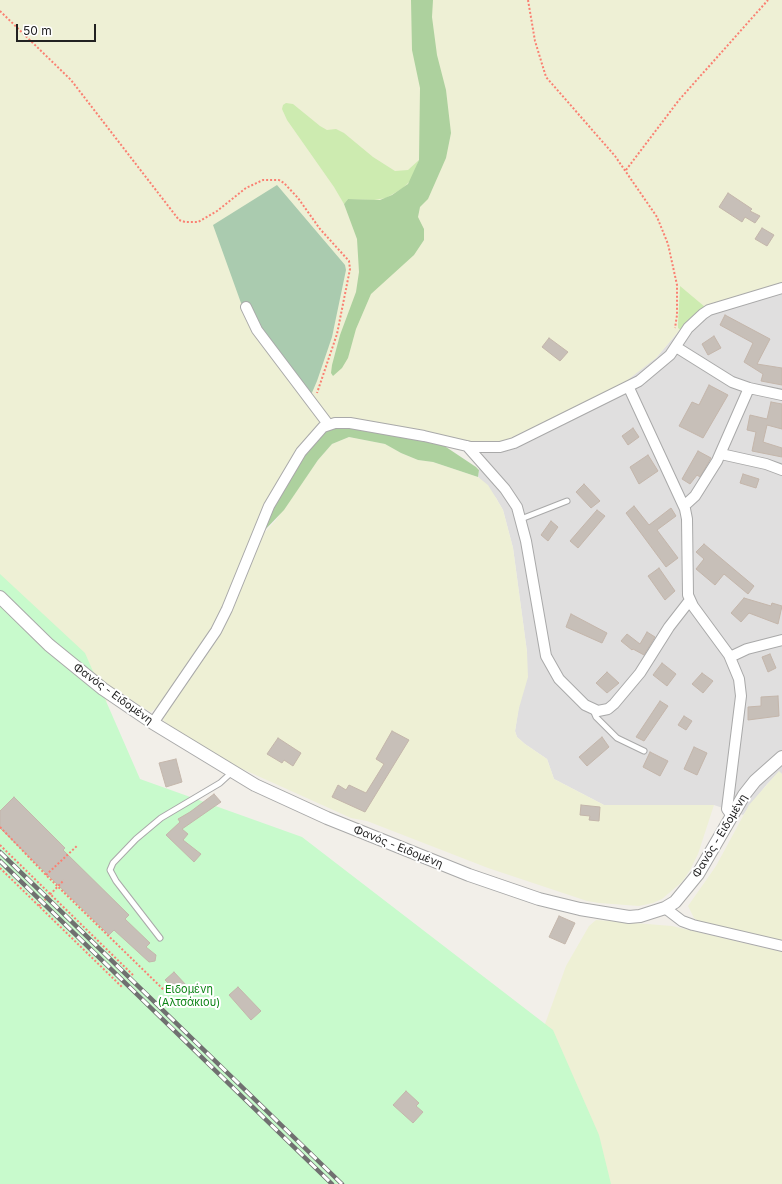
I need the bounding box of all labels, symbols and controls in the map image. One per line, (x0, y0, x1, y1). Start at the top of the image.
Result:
scale bar (18, 16, 98, 42)
text: 50 m (23, 23, 52, 38)
street label: Φανός - Ειδομένη (71, 661, 155, 727)
street label: Φανός - Ειδομένη (690, 792, 750, 880)
street label: Φανός - Ειδομένη (351, 823, 445, 871)
park label: Ειδομένη (Αλτσάκιου) (158, 983, 220, 1009)

